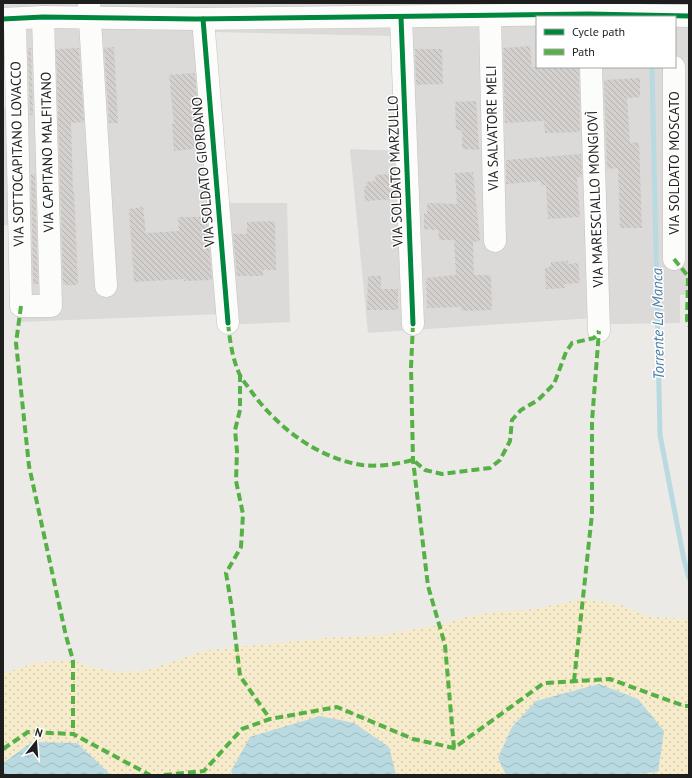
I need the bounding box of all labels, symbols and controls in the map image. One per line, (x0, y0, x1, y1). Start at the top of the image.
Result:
legend (536, 16, 676, 68)
text: Cycle path (572, 24, 625, 39)
text: Path (572, 44, 595, 59)
street label: VIA SOTTOCAPITANO LOVACCO (6, 61, 28, 248)
street label: VIA SALVATORE MELI (482, 65, 502, 192)
street label: VIA CAPITANO MALFITANO (37, 72, 57, 233)
street label: VIA SOLDATO MOSCATO (665, 91, 683, 236)
street label: VIA SOLDATO MARZULLO (383, 95, 407, 248)
street label: VIA SOLDATO GIORDANO (187, 96, 219, 249)
street label: VIA MARESCIALLO MONGIOVÌ (583, 110, 607, 289)
water label: Torrente La Manca (647, 267, 668, 380)
north arrow (16, 722, 56, 762)
text: N (33, 725, 44, 740)

